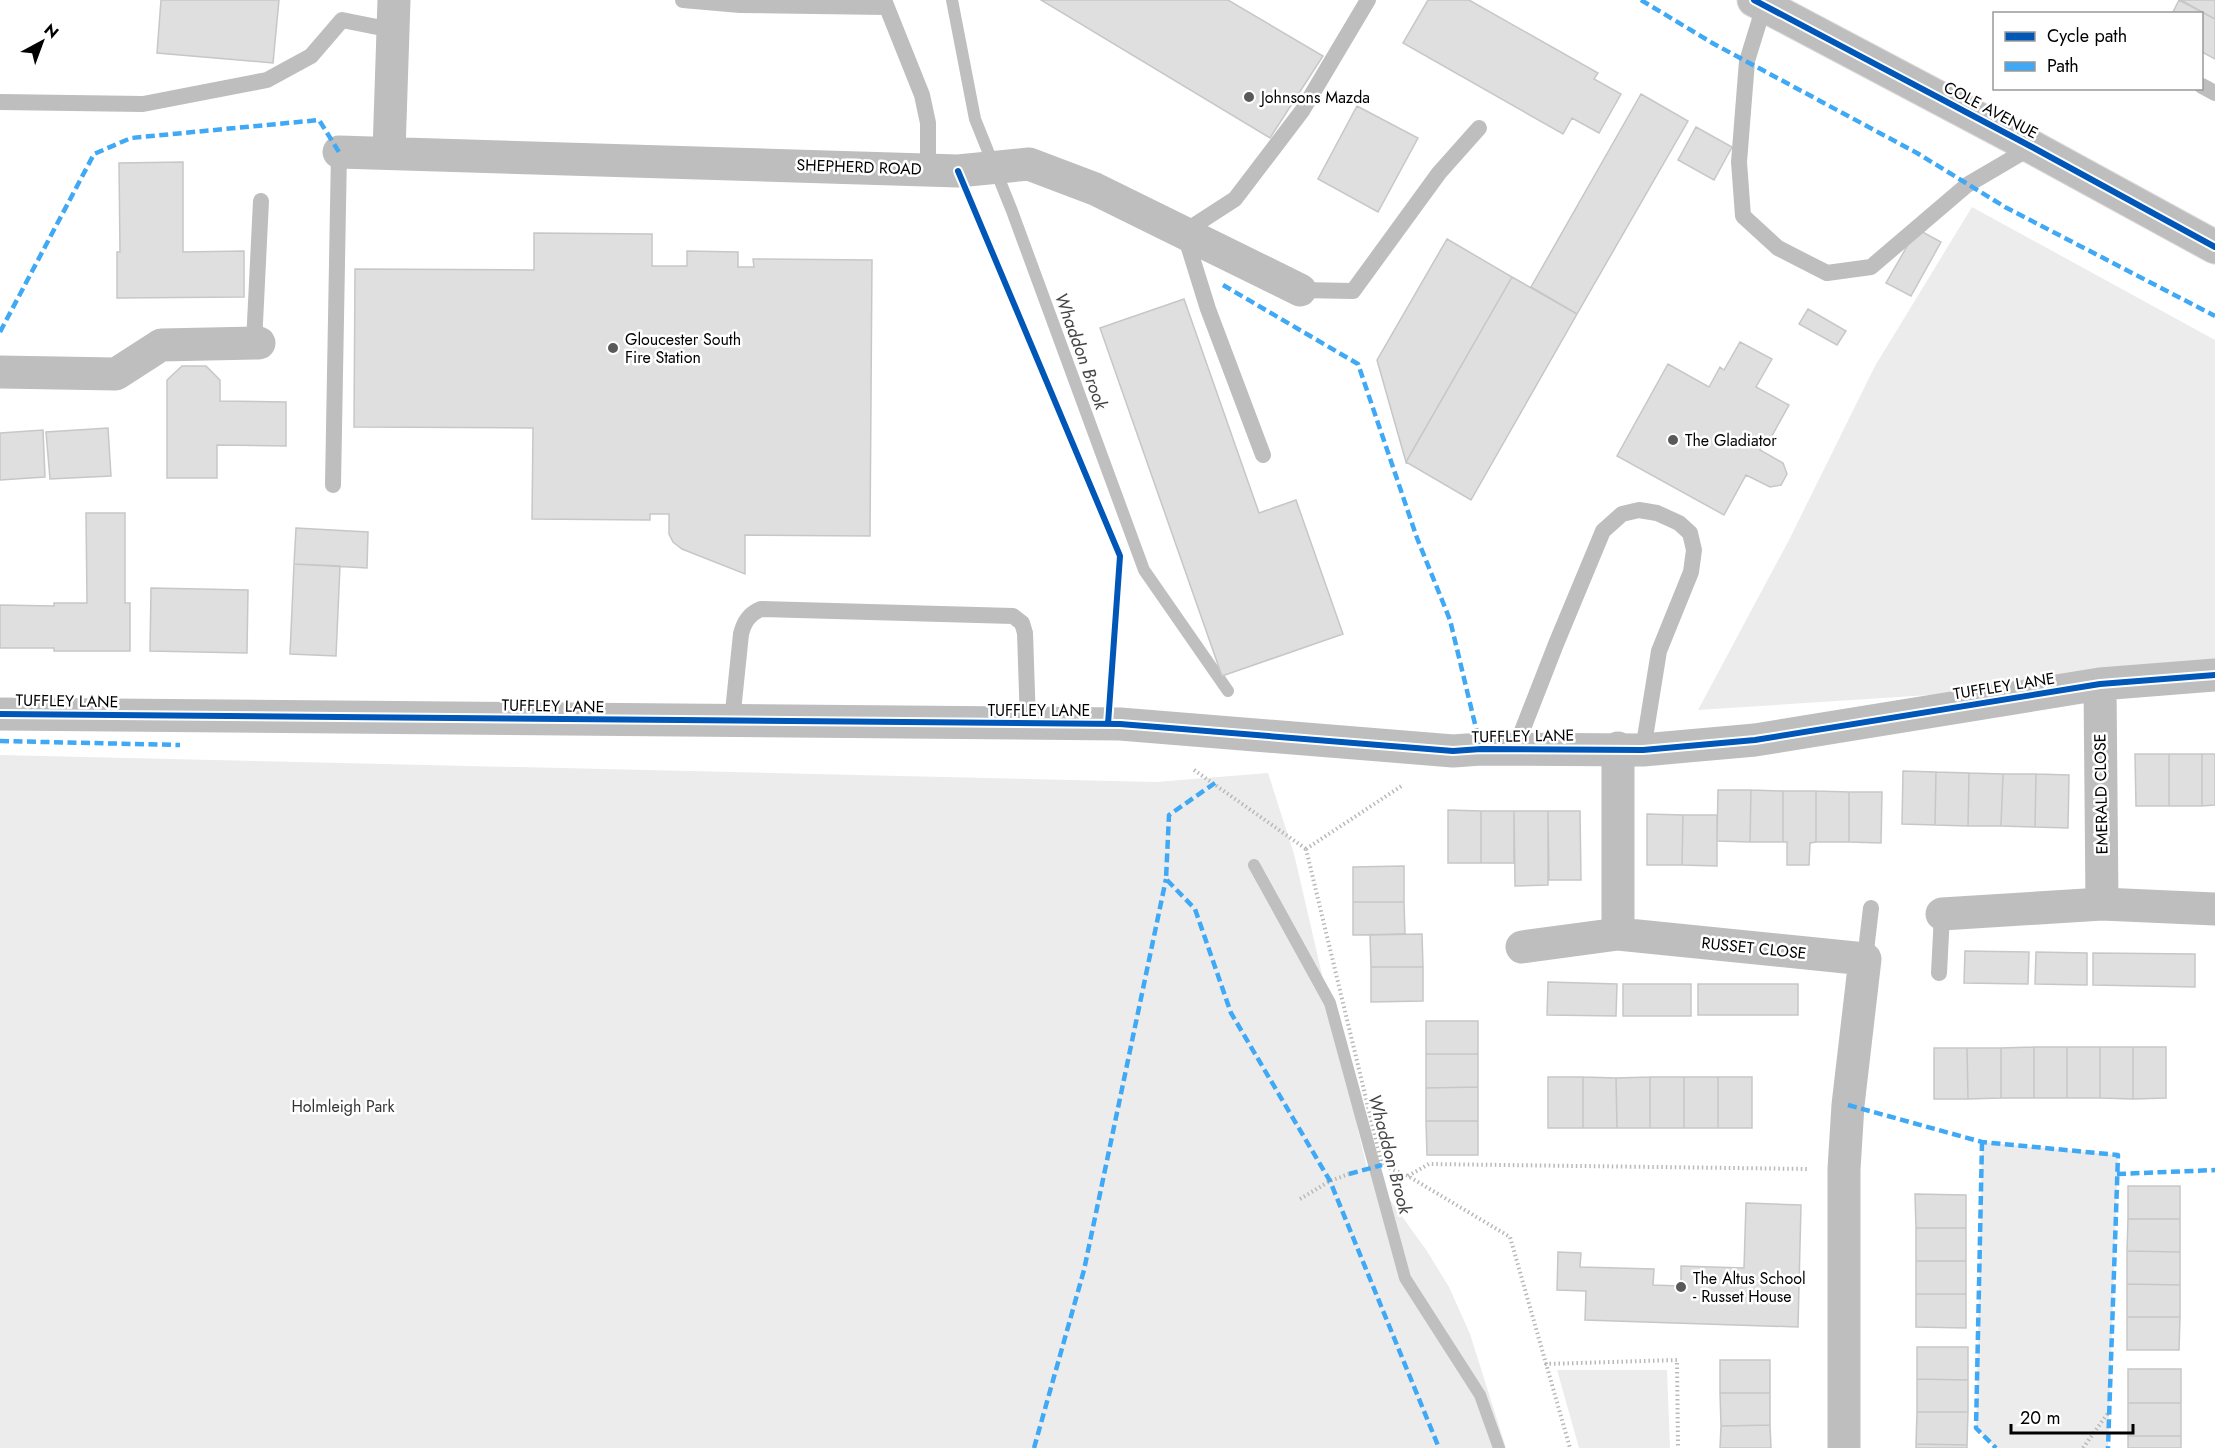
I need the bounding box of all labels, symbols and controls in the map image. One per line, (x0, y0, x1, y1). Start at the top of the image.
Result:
north arrow (12, 12, 72, 72)
legend (1993, 12, 2203, 90)
text: N (39, 18, 64, 44)
text: Cycle path (2047, 23, 2127, 49)
text: Path (2047, 53, 2079, 79)
street label: COLE AVENUE (1940, 75, 2042, 145)
place label: Johnsons Mazda (1259, 86, 1370, 109)
marker: Johnsons Mazda (1242, 90, 1256, 104)
street label: SHEPHERD ROAD (796, 153, 922, 181)
water label: Whaddon Brook (1048, 289, 1115, 414)
place label: Gloucester South Fire Station (625, 328, 741, 369)
marker: Gloucester South Fire Station (606, 341, 620, 355)
place label: The Gladiator (1685, 429, 1777, 452)
marker: The Gladiator (1666, 433, 1680, 447)
street label: TUFFLEY LANE (1951, 667, 2057, 705)
street label: TUFFLEY LANE (15, 689, 119, 713)
street label: TUFFLEY LANE (501, 694, 605, 718)
street label: TUFFLEY LANE (988, 699, 1090, 722)
street label: TUFFLEY LANE (1471, 724, 1575, 748)
street label: EMERALD CLOSE (2088, 733, 2114, 855)
street label: RUSSET CLOSE (1700, 931, 1808, 965)
water label: Whaddon Brook (1362, 1091, 1419, 1218)
park label: Holmleigh Park (291, 1095, 396, 1118)
place label: The Altus School - Russet House (1693, 1267, 1806, 1308)
marker: The Altus School - Russet House (1674, 1280, 1688, 1294)
scale bar (2011, 1397, 2132, 1435)
text: 20 m (2020, 1405, 2060, 1431)

